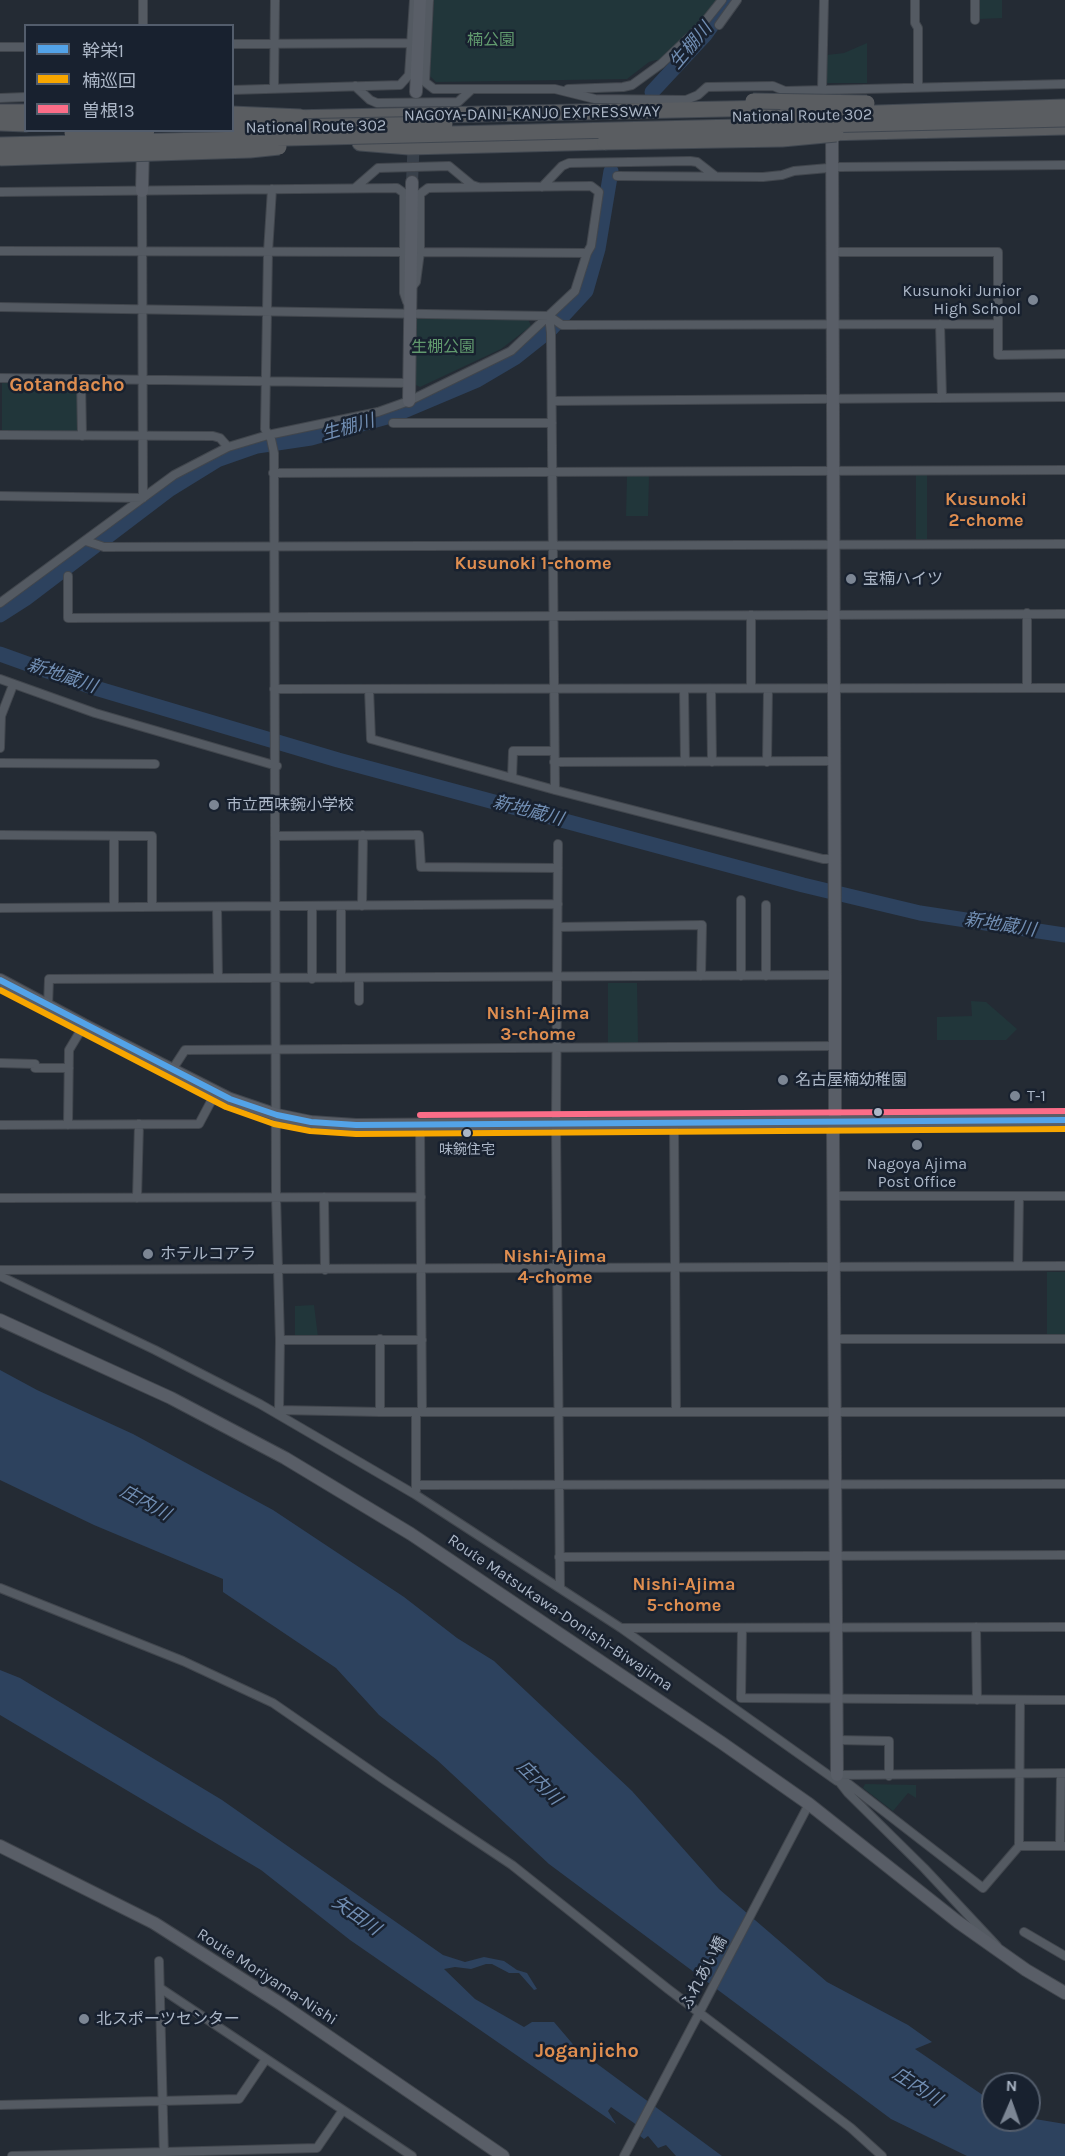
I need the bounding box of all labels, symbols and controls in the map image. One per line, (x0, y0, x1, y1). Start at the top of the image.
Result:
water label: 生棚川 (665, 18, 717, 74)
legend (24, 24, 234, 132)
park label: 楠公園 (467, 30, 515, 50)
text: 幹栄1 (82, 40, 124, 62)
text: 楠巡回 (82, 70, 136, 92)
text: 曽根13 (82, 100, 135, 122)
street label: NAGOYA-DAINI-KANJO EXPRESSWAY (404, 102, 660, 126)
street label: National Route 302 (732, 105, 872, 127)
street label: National Route 302 (246, 116, 386, 138)
place label: Kusunoki Junior High School (902, 281, 1021, 319)
marker: Kusunoki Junior High School (1026, 293, 1040, 307)
park label: 生棚公園 (411, 337, 475, 357)
district label: Gotandacho (9, 373, 125, 397)
water label: 生棚川 (319, 410, 377, 446)
district label: Kusunoki 2-chome (945, 489, 1027, 532)
district label: Kusunoki 1-chome (454, 553, 612, 575)
place label: 宝楠ハイツ (863, 569, 943, 589)
marker: 宝楠ハイツ (844, 572, 858, 586)
water label: 新地蔵川 (24, 654, 100, 698)
water label: 新地蔵川 (490, 791, 566, 831)
place label: 市立西味鋺小学校 (226, 795, 354, 815)
marker: 市立西味鋺小学校 (207, 798, 221, 812)
water label: 新地蔵川 (963, 909, 1037, 941)
district label: Nishi-Ajima 3-chome (487, 1003, 589, 1046)
place label: 名古屋楠幼稚園 (795, 1070, 907, 1090)
marker: 名古屋楠幼稚園 (776, 1073, 790, 1087)
place label: T-1 (1027, 1086, 1046, 1106)
marker: T-1 (1008, 1089, 1022, 1103)
unlabelled marker (872, 1106, 884, 1118)
marker: 味鋺住宅 (461, 1127, 473, 1139)
marker: Nagoya Ajima Post Office (910, 1138, 924, 1152)
place label: 味鋺住宅 (439, 1142, 495, 1158)
place label: Nagoya Ajima Post Office (867, 1154, 967, 1192)
place label: ホテルコアラ (160, 1244, 256, 1264)
district label: Nishi-Ajima 4-chome (504, 1246, 606, 1288)
marker: ホテルコアラ (141, 1247, 155, 1261)
water label: 庄内川 (116, 1480, 174, 1526)
street label: Route Matsukawa-Donishi-Biwajima (444, 1530, 676, 1696)
district label: Nishi-Ajima 5-chome (633, 1574, 735, 1616)
water label: 庄内川 (512, 1756, 566, 1810)
water label: 矢田川 (328, 1892, 384, 1940)
street label: Route Moriyama-Nishi (193, 1924, 341, 2030)
street label: ふれあい橋 (677, 1933, 731, 2013)
place label: 北スポーツセンター (96, 2009, 240, 2029)
marker: 北スポーツセンター (77, 2012, 91, 2026)
district label: Joganjicho (535, 2039, 639, 2063)
water label: 庄内川 (888, 2063, 946, 2111)
north arrow (981, 2072, 1041, 2132)
text: N (1005, 2076, 1018, 2095)

